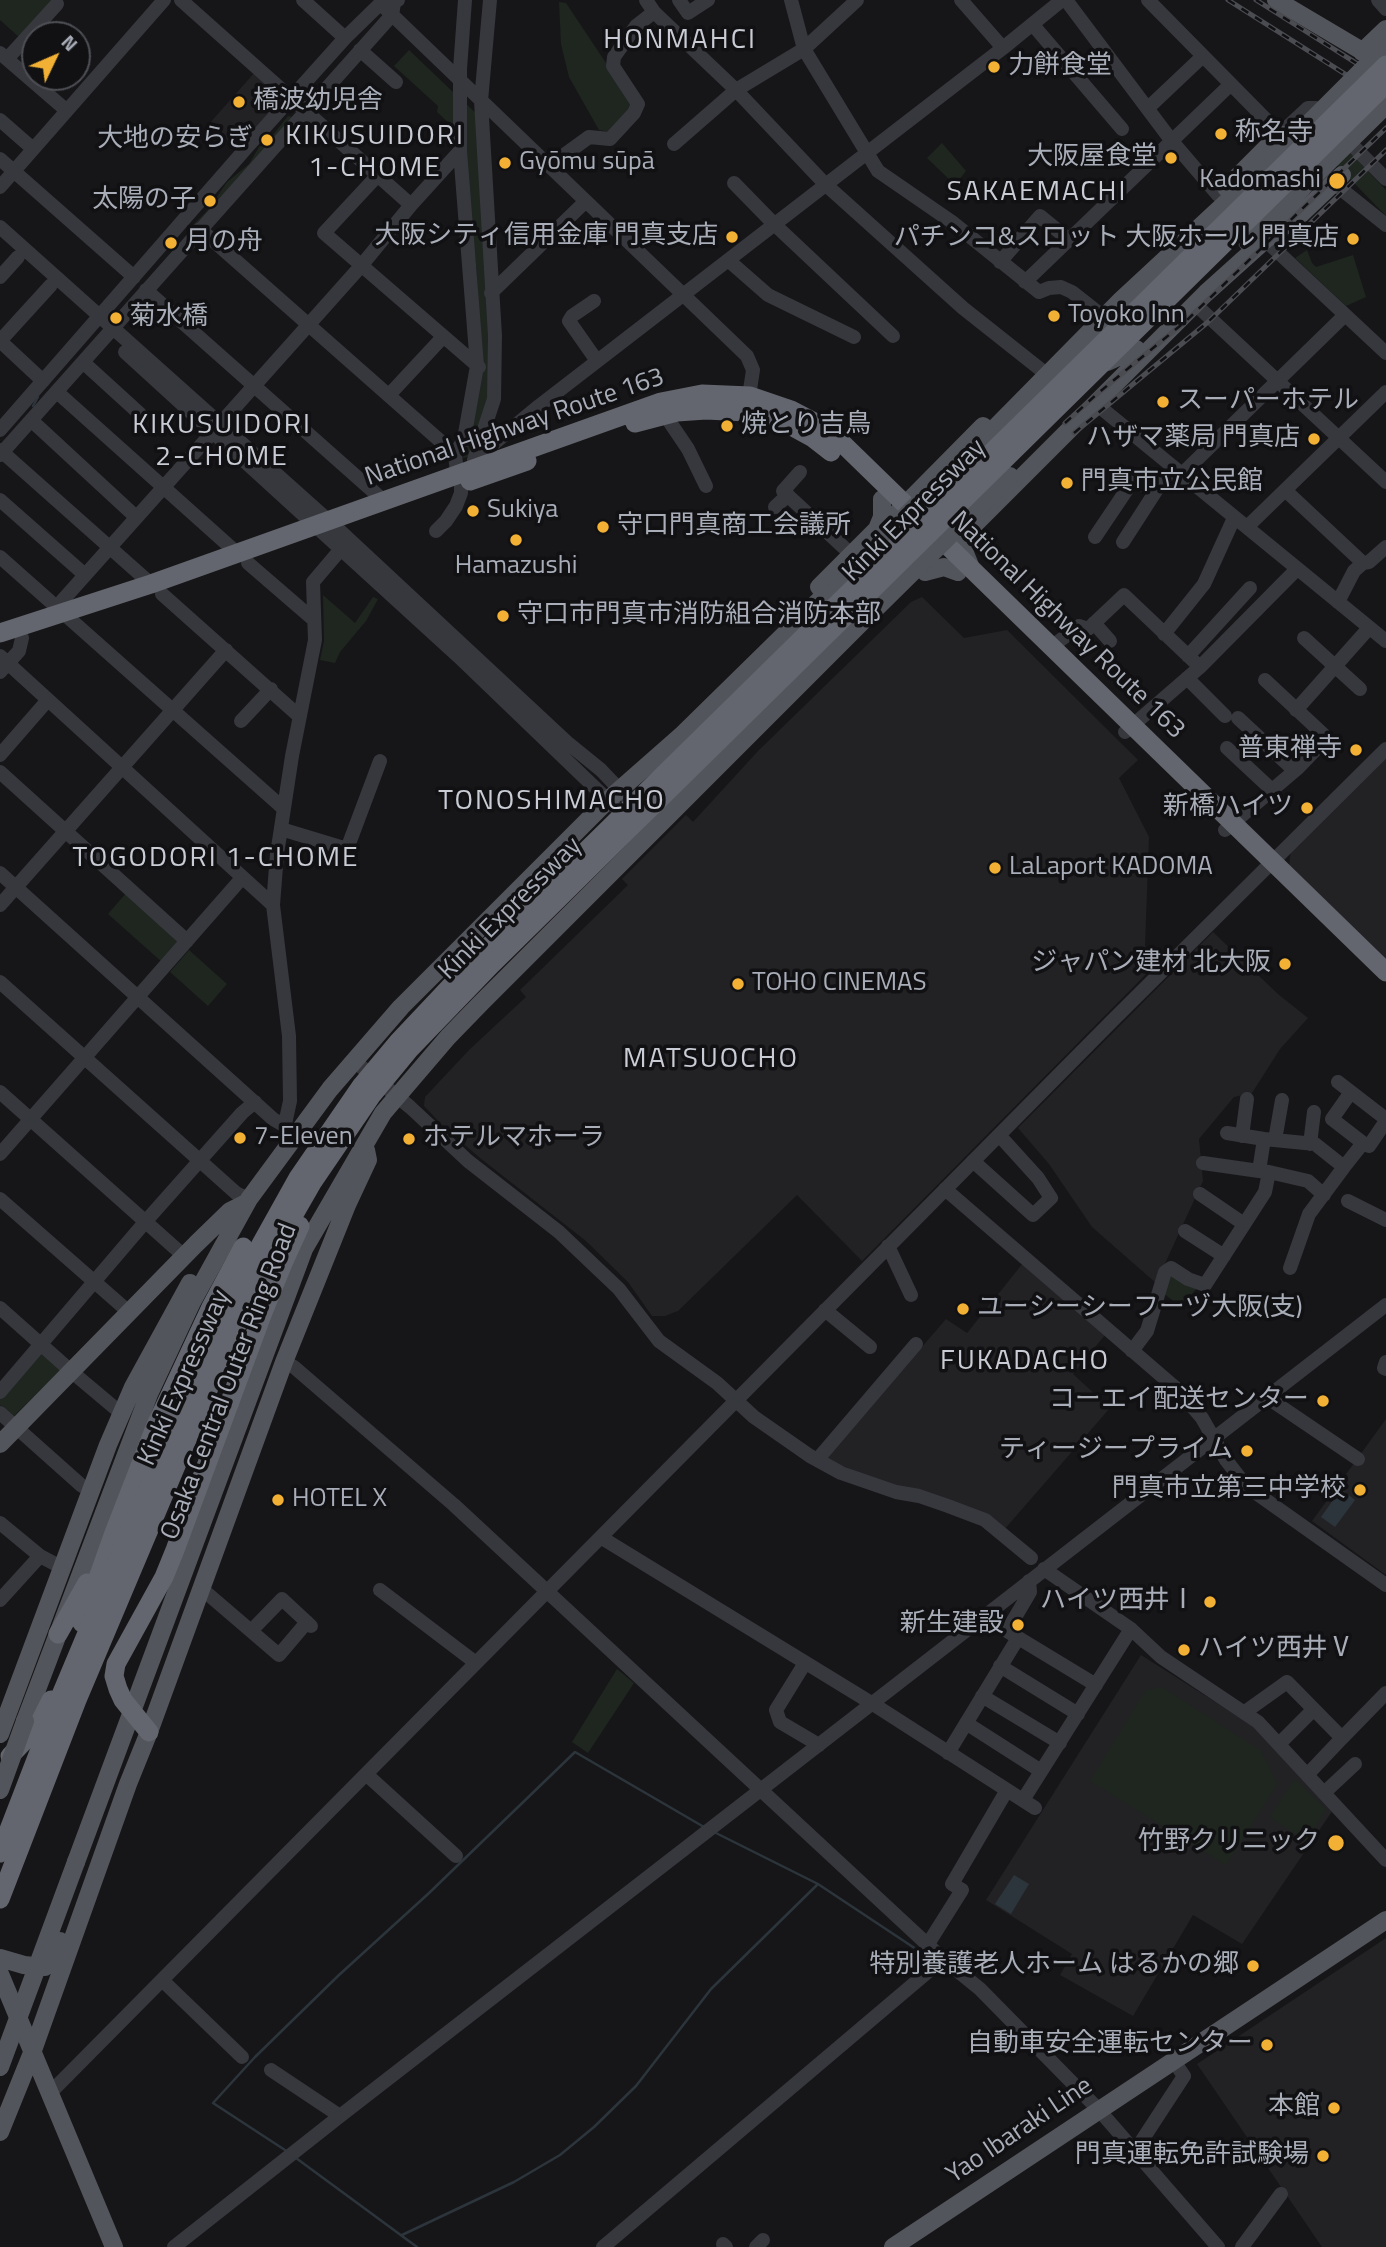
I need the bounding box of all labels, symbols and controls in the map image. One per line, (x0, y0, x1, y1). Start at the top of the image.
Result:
north arrow (21, 21, 91, 91)
district label: HONMAHCI (604, 24, 756, 58)
text: N (55, 28, 85, 57)
place label: 力餅食堂 (1008, 51, 1112, 83)
marker: 力餅食堂 (986, 59, 1002, 75)
place label: 橋波幼児舎 (253, 86, 383, 118)
marker: 橋波幼児舎 (231, 94, 247, 110)
place label: 称名寺 (1235, 118, 1313, 150)
district label: KIKUSUIDORI 1-CHOME (287, 120, 463, 186)
place label: 大地の安らぎ (97, 124, 253, 156)
marker: 称名寺 (1213, 126, 1229, 142)
marker: 大地の安らぎ (259, 132, 275, 148)
place label: 大阪屋食堂 (1027, 142, 1157, 174)
place label: Gyōmu sūpā (519, 147, 655, 179)
marker: 大阪屋食堂 (1163, 150, 1179, 166)
marker: Gyōmu sūpā (497, 155, 513, 171)
place label: Kadomashi (1199, 165, 1321, 197)
marker: Kadomashi (1327, 171, 1347, 191)
district label: SAKAEMACHI (948, 176, 1126, 210)
place label: 太陽の子 (92, 185, 196, 217)
marker: 太陽の子 (202, 193, 218, 209)
place label: 大阪シティ信用金庫 門真支店 (374, 221, 718, 253)
place label: パチンコ&スロット 大阪ホール 門真店 (894, 223, 1339, 255)
place label: 月の舟 (185, 227, 263, 259)
marker: 大阪シティ信用金庫 門真支店 (724, 229, 740, 245)
marker: パチンコ&スロット 大阪ホール 門真店 (1345, 231, 1361, 247)
marker: 月の舟 (163, 235, 179, 251)
place label: Toyoko Inn (1068, 300, 1185, 332)
place label: 菊水橋 (130, 302, 208, 334)
marker: Toyoko Inn (1046, 308, 1062, 324)
marker: 菊水橋 (108, 310, 124, 326)
street label: National Highway Route 163 (361, 362, 669, 494)
place label: スーパーホテル (1177, 386, 1359, 418)
marker: スーパーホテル (1155, 394, 1171, 410)
district label: KIKUSUIDORI 2-CHOME (134, 409, 310, 475)
place label: 焼とり吉鳥 (741, 410, 871, 442)
marker: 焼とり吉鳥 (719, 418, 735, 434)
place label: ハザマ薬局 門真店 (1086, 423, 1300, 455)
marker: ハザマ薬局 門真店 (1306, 431, 1322, 447)
street label: Kinki Expressway (837, 433, 993, 589)
place label: 門真市立公民館 (1081, 467, 1263, 499)
marker: 門真市立公民館 (1059, 475, 1075, 491)
place label: Sukiya (487, 495, 558, 527)
marker: Sukiya (465, 503, 481, 519)
street label: National Highway Route 163 (943, 506, 1191, 746)
place label: 守口門真商工会議所 (617, 511, 851, 543)
marker: 守口門真商工会議所 (595, 519, 611, 535)
marker: Hamazushi (508, 532, 524, 548)
place label: Hamazushi (455, 551, 577, 583)
place label: 守口市門真市消防組合消防本部 (517, 600, 881, 632)
marker: 守口市門真市消防組合消防本部 (495, 608, 511, 624)
place label: 普東禅寺 (1238, 734, 1342, 766)
marker: 普東禅寺 (1348, 742, 1364, 758)
district label: TONOSHIMACHO (440, 785, 664, 819)
place label: 新橋ハイツ (1163, 792, 1293, 824)
marker: 新橋ハイツ (1299, 800, 1315, 816)
street label: Kinki Expressway (433, 831, 589, 987)
district label: TOGODORI 1-CHOME (75, 842, 357, 876)
place label: LaLaport KADOMA (1009, 852, 1213, 884)
marker: LaLaport KADOMA (987, 860, 1003, 876)
place label: ジャパン建材 北大阪 (1031, 948, 1271, 980)
marker: ジャパン建材 北大阪 (1277, 956, 1293, 972)
place label: TOHO CINEMAS (752, 968, 926, 1000)
marker: TOHO CINEMAS (730, 976, 746, 992)
district label: MATSUOCHO (624, 1043, 798, 1077)
place label: 7-Eleven (254, 1122, 353, 1154)
place label: ホテルマホーラ (423, 1123, 605, 1155)
marker: 7-Eleven (232, 1130, 248, 1146)
marker: ホテルマホーラ (401, 1131, 417, 1147)
street label: Osaka Central Outer Ring Road (155, 1219, 305, 1545)
street label: Kinki Expressway (132, 1285, 238, 1471)
place label: ユーシーシーフーヅ大阪(支) (977, 1293, 1303, 1325)
marker: ユーシーシーフーヅ大阪(支) (955, 1301, 971, 1317)
district label: FUKADACHO (941, 1345, 1109, 1379)
place label: コーエイ配送センター (1049, 1385, 1309, 1417)
marker: コーエイ配送センター (1315, 1393, 1331, 1409)
place label: ティージープライム (999, 1435, 1233, 1467)
marker: ティージープライム (1239, 1443, 1255, 1459)
place label: 門真市立第三中学校 (1112, 1474, 1346, 1506)
marker: 門真市立第三中学校 (1352, 1482, 1368, 1498)
place label: HOTEL X (292, 1484, 387, 1516)
marker: HOTEL X (270, 1492, 286, 1508)
place label: ハイツ西井Ⅰ (1040, 1586, 1196, 1618)
marker: ハイツ西井Ⅰ (1202, 1594, 1218, 1610)
place label: 新生建設 (900, 1609, 1004, 1641)
marker: 新生建設 (1010, 1617, 1026, 1633)
place label: ハイツ西井Ⅴ (1198, 1634, 1354, 1666)
marker: ハイツ西井Ⅴ (1176, 1642, 1192, 1658)
place label: 竹野クリニック (1138, 1827, 1320, 1859)
marker: 竹野クリニック (1326, 1833, 1346, 1853)
place label: 特別養護老人ホーム はるかの郷 (869, 1950, 1239, 1982)
marker: 特別養護老人ホーム はるかの郷 (1245, 1958, 1261, 1974)
place label: 自動車安全運転センター (967, 2029, 1253, 2061)
marker: 自動車安全運転センター (1259, 2037, 1275, 2053)
street label: Yao Ibaraki Line (941, 2071, 1099, 2191)
place label: 本館 (1268, 2092, 1320, 2124)
marker: 本館 (1326, 2100, 1342, 2116)
place label: 門真運転免許試験場 (1075, 2140, 1309, 2172)
marker: 門真運転免許試験場 (1315, 2148, 1331, 2164)

